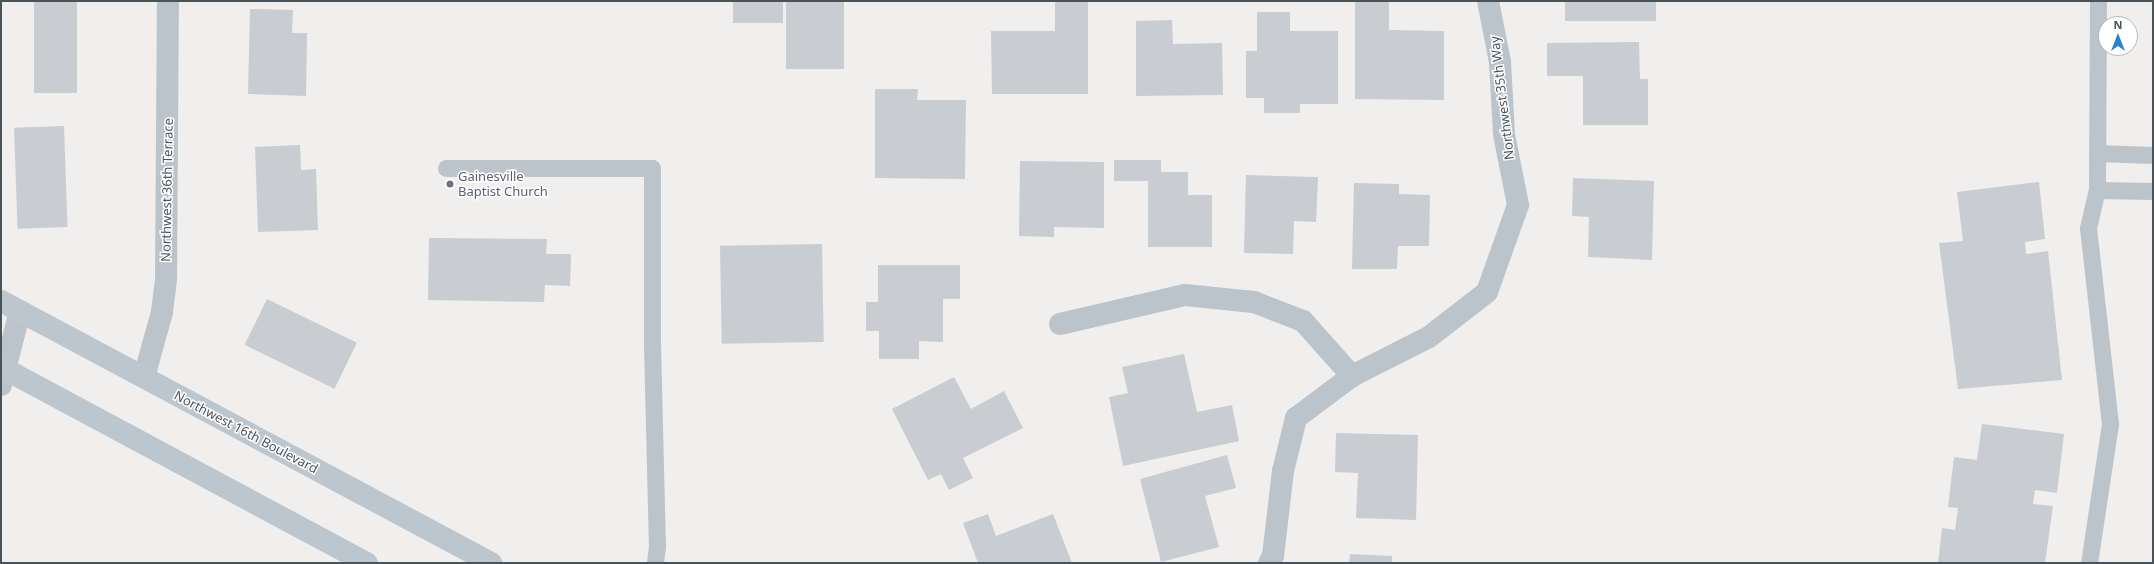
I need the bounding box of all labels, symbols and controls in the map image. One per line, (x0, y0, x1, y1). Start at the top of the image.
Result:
north arrow (2098, 16, 2138, 56)
text: N (2114, 17, 2122, 32)
street label: Northwest 35th Way (1487, 35, 1517, 161)
street label: Northwest 36th Terrace (158, 118, 176, 262)
place label: Gainesville Baptist Church (458, 169, 548, 200)
marker: Gainesville Baptist Church (445, 179, 455, 189)
street label: Northwest 16th Boulevard (172, 387, 320, 477)

